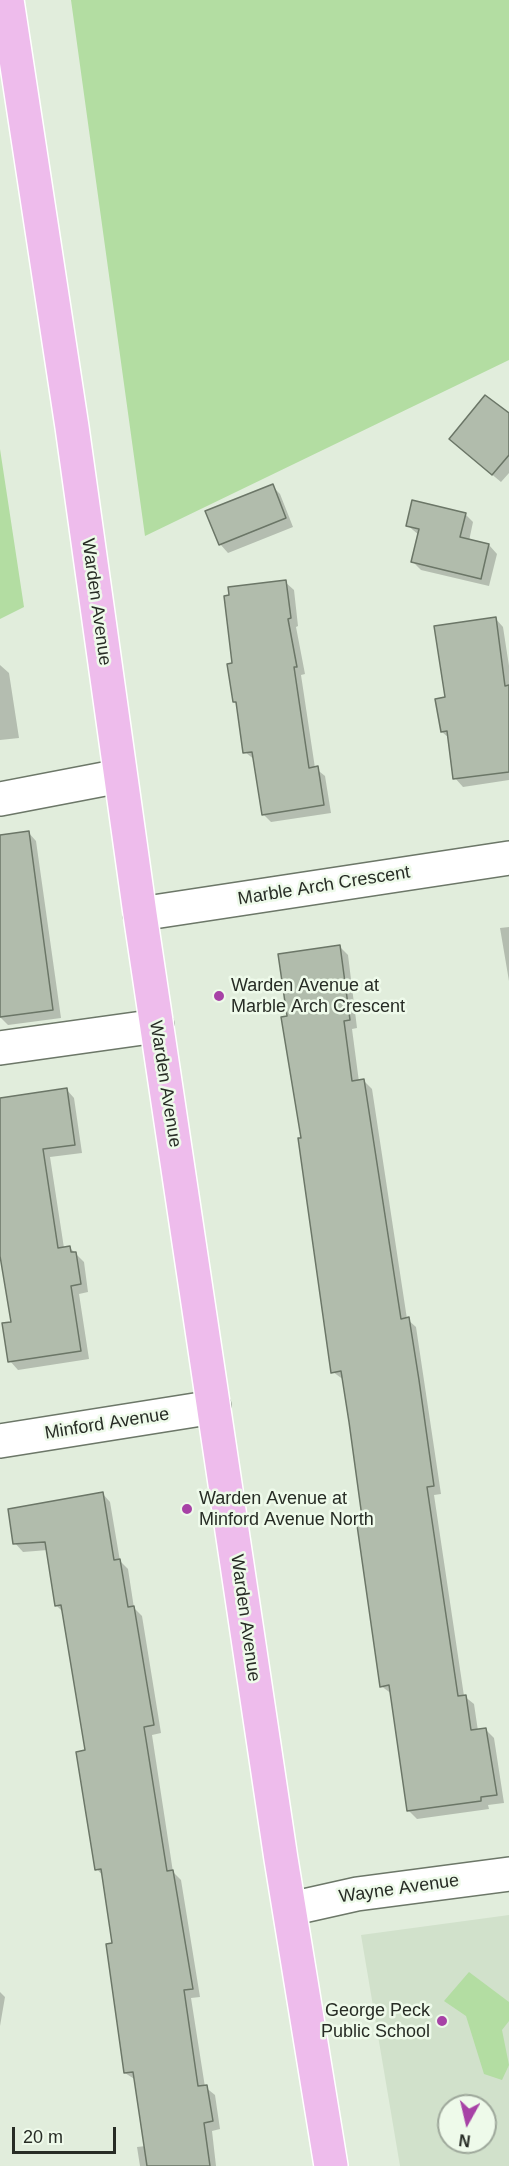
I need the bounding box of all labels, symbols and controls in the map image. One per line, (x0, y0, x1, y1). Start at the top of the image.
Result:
street label: Warden Avenue (76, 537, 116, 667)
street label: Marble Arch Crescent (236, 862, 412, 910)
place label: Warden Avenue at Marble Arch Crescent (231, 975, 405, 1018)
marker: Warden Avenue at Marble Arch Crescent (212, 989, 226, 1003)
street label: Warden Avenue (144, 1019, 186, 1149)
street label: Minford Avenue (43, 1403, 171, 1445)
place label: Warden Avenue at Minford Avenue North (199, 1488, 374, 1530)
marker: Warden Avenue at Minford Avenue North (180, 1502, 194, 1516)
street label: Warden Avenue (225, 1553, 265, 1683)
street label: Wayne Avenue (338, 1870, 460, 1908)
place label: George Peck Public School (321, 2000, 430, 2042)
marker: George Peck Public School (435, 2014, 449, 2028)
north arrow (437, 2094, 497, 2154)
scale bar (15, 2115, 118, 2153)
text: 20 m (23, 2127, 63, 2147)
text: N (458, 2131, 472, 2150)

